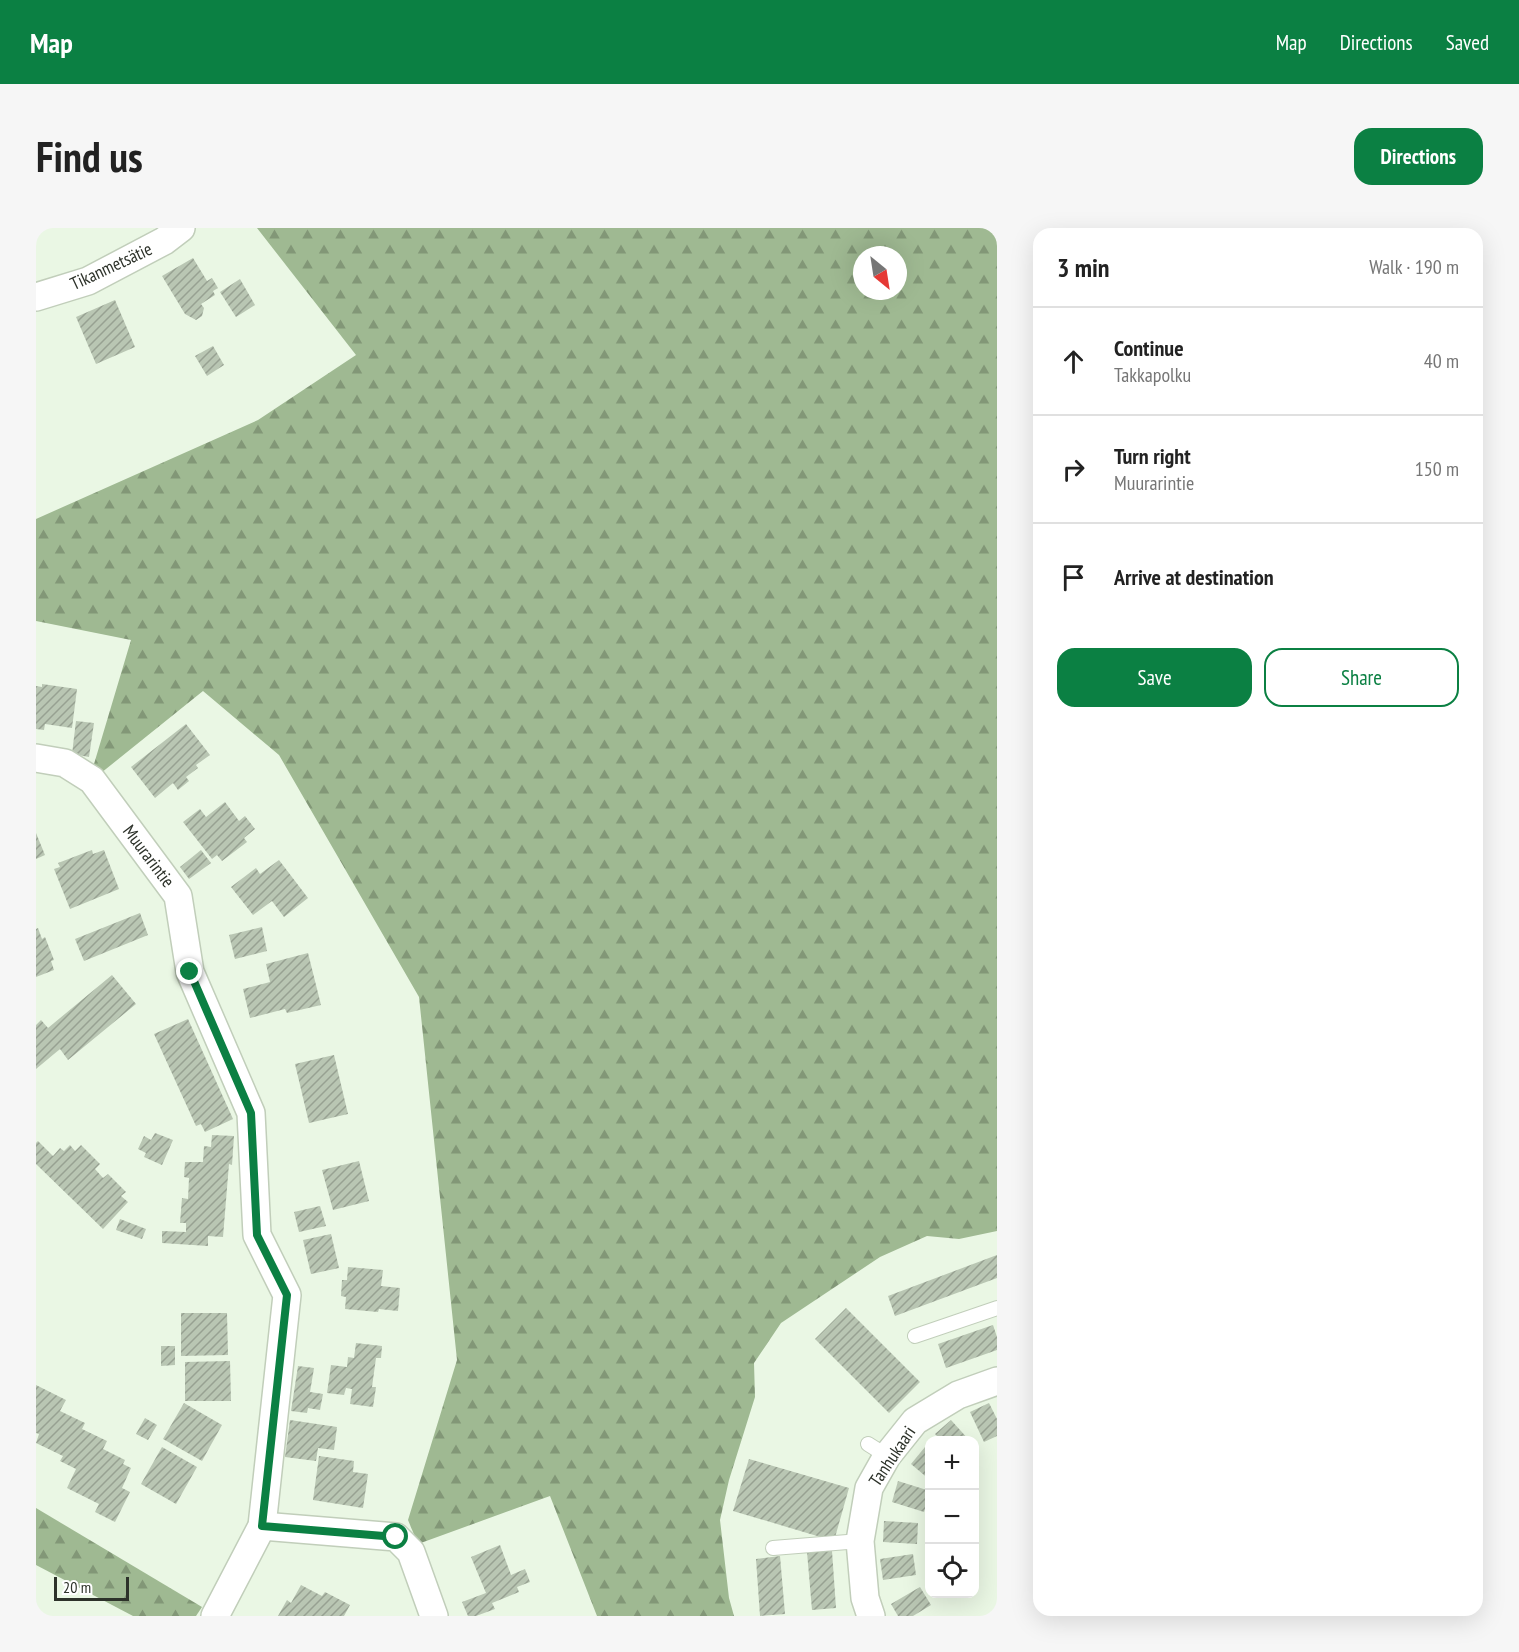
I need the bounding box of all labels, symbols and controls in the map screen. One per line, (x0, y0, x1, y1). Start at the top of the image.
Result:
text: Map (30, 24, 73, 61)
text: Map (1276, 29, 1307, 56)
text: Directions (1340, 29, 1413, 56)
text: Saved (1446, 29, 1489, 56)
button: Directions (1354, 128, 1483, 185)
text: Find us (36, 129, 143, 184)
street label: Tikanmetsätie (66, 237, 156, 295)
north arrow (853, 246, 907, 300)
text: 3 min (1057, 251, 1110, 284)
text: Walk · 190 m (1369, 254, 1459, 280)
text: Continue (1114, 334, 1184, 362)
icon: ahead (1057, 345, 1090, 378)
text: 40 m (1424, 348, 1459, 374)
text: Takkapolku (1114, 362, 1191, 388)
text: Turn right (1114, 442, 1191, 470)
icon: right (1057, 453, 1090, 486)
text: 150 m (1415, 456, 1459, 482)
text: Muurarintie (1114, 470, 1194, 496)
icon: arrive (1057, 561, 1090, 594)
text: Arrive at destination (1114, 563, 1274, 591)
button: Save (1057, 648, 1252, 707)
button: Share (1264, 648, 1459, 707)
street label: Muurarintie (118, 820, 180, 892)
route end (176, 958, 202, 984)
street label: Tanhukaari (864, 1422, 920, 1490)
map controls (925, 1436, 979, 1598)
button: + (925, 1436, 979, 1490)
button: − (925, 1490, 979, 1544)
route start (382, 1523, 408, 1549)
button: locate (925, 1544, 979, 1598)
scale bar (54, 1574, 129, 1602)
text: 20 m (63, 1577, 91, 1597)

